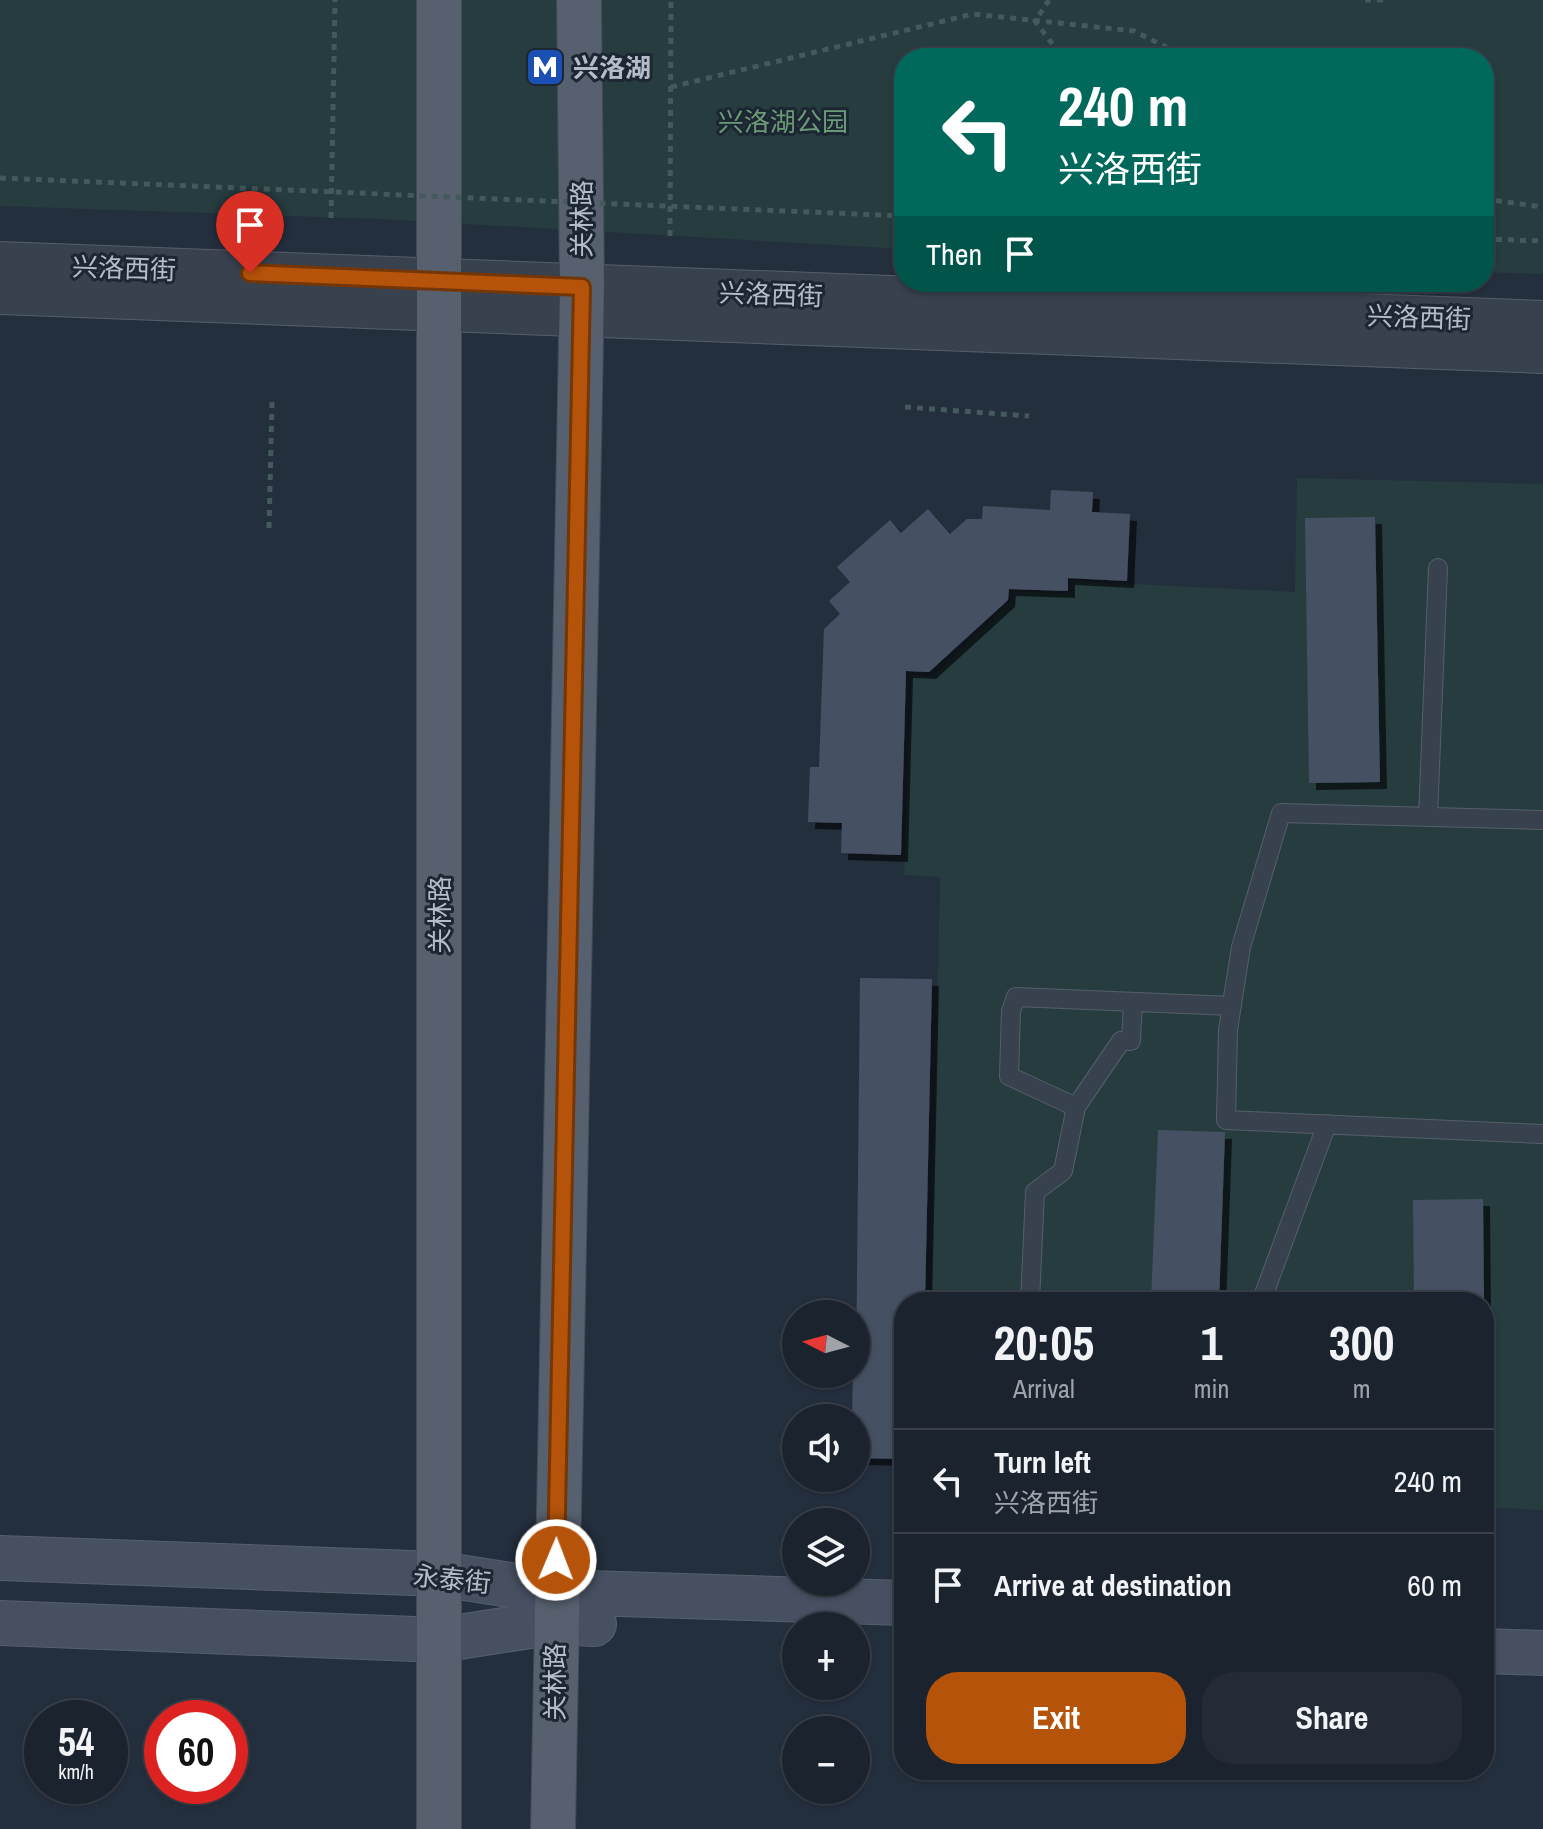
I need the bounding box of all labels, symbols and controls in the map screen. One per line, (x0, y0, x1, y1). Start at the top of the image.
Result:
metro station icon: 兴洛湖 (524, 46, 566, 88)
place label: 兴洛湖 (573, 50, 651, 85)
text: 240 m (1058, 68, 1188, 143)
icon: left (926, 80, 1030, 184)
park label: 兴洛湖公园 (718, 104, 848, 139)
text: 兴洛西街 (1058, 145, 1202, 193)
street label: 关林路 (564, 180, 599, 258)
pin (216, 191, 284, 273)
icon: arrive (228, 203, 272, 247)
icon: arrive (998, 232, 1042, 276)
text: Then (926, 234, 982, 274)
street label: 兴洛西街 (71, 249, 177, 287)
street label: 兴洛西街 (718, 275, 824, 313)
street label: 兴洛西街 (1366, 298, 1472, 336)
street label: 关林路 (422, 876, 457, 954)
north arrow (782, 1300, 870, 1388)
map controls (782, 1300, 870, 1804)
text: 20:05 (994, 1310, 1094, 1375)
text: 1 (1201, 1310, 1222, 1375)
text: 300 (1329, 1310, 1394, 1375)
text: Arrival (1013, 1371, 1075, 1406)
text: min (1194, 1371, 1229, 1406)
text: m (1353, 1371, 1371, 1406)
button: sound (782, 1404, 870, 1492)
text: Turn left (994, 1442, 1091, 1482)
icon: left (926, 1459, 970, 1503)
text: 240 m (1394, 1461, 1462, 1501)
text: 兴洛西街 (994, 1485, 1098, 1520)
button: layers (782, 1508, 870, 1596)
position arrow (514, 1518, 598, 1602)
street label: 永泰街 (411, 1558, 493, 1600)
icon: arrive (926, 1563, 970, 1607)
text: Arrive at destination (994, 1565, 1232, 1605)
text: 60 m (1407, 1565, 1462, 1605)
button: + (782, 1612, 870, 1700)
street label: 关林路 (537, 1643, 572, 1721)
button: Exit (926, 1672, 1186, 1764)
button: Share (1202, 1672, 1462, 1764)
speed limit sign: 60 (144, 1700, 248, 1804)
text: 54 (58, 1715, 94, 1768)
button: − (782, 1716, 870, 1804)
text: km/h (58, 1758, 94, 1785)

